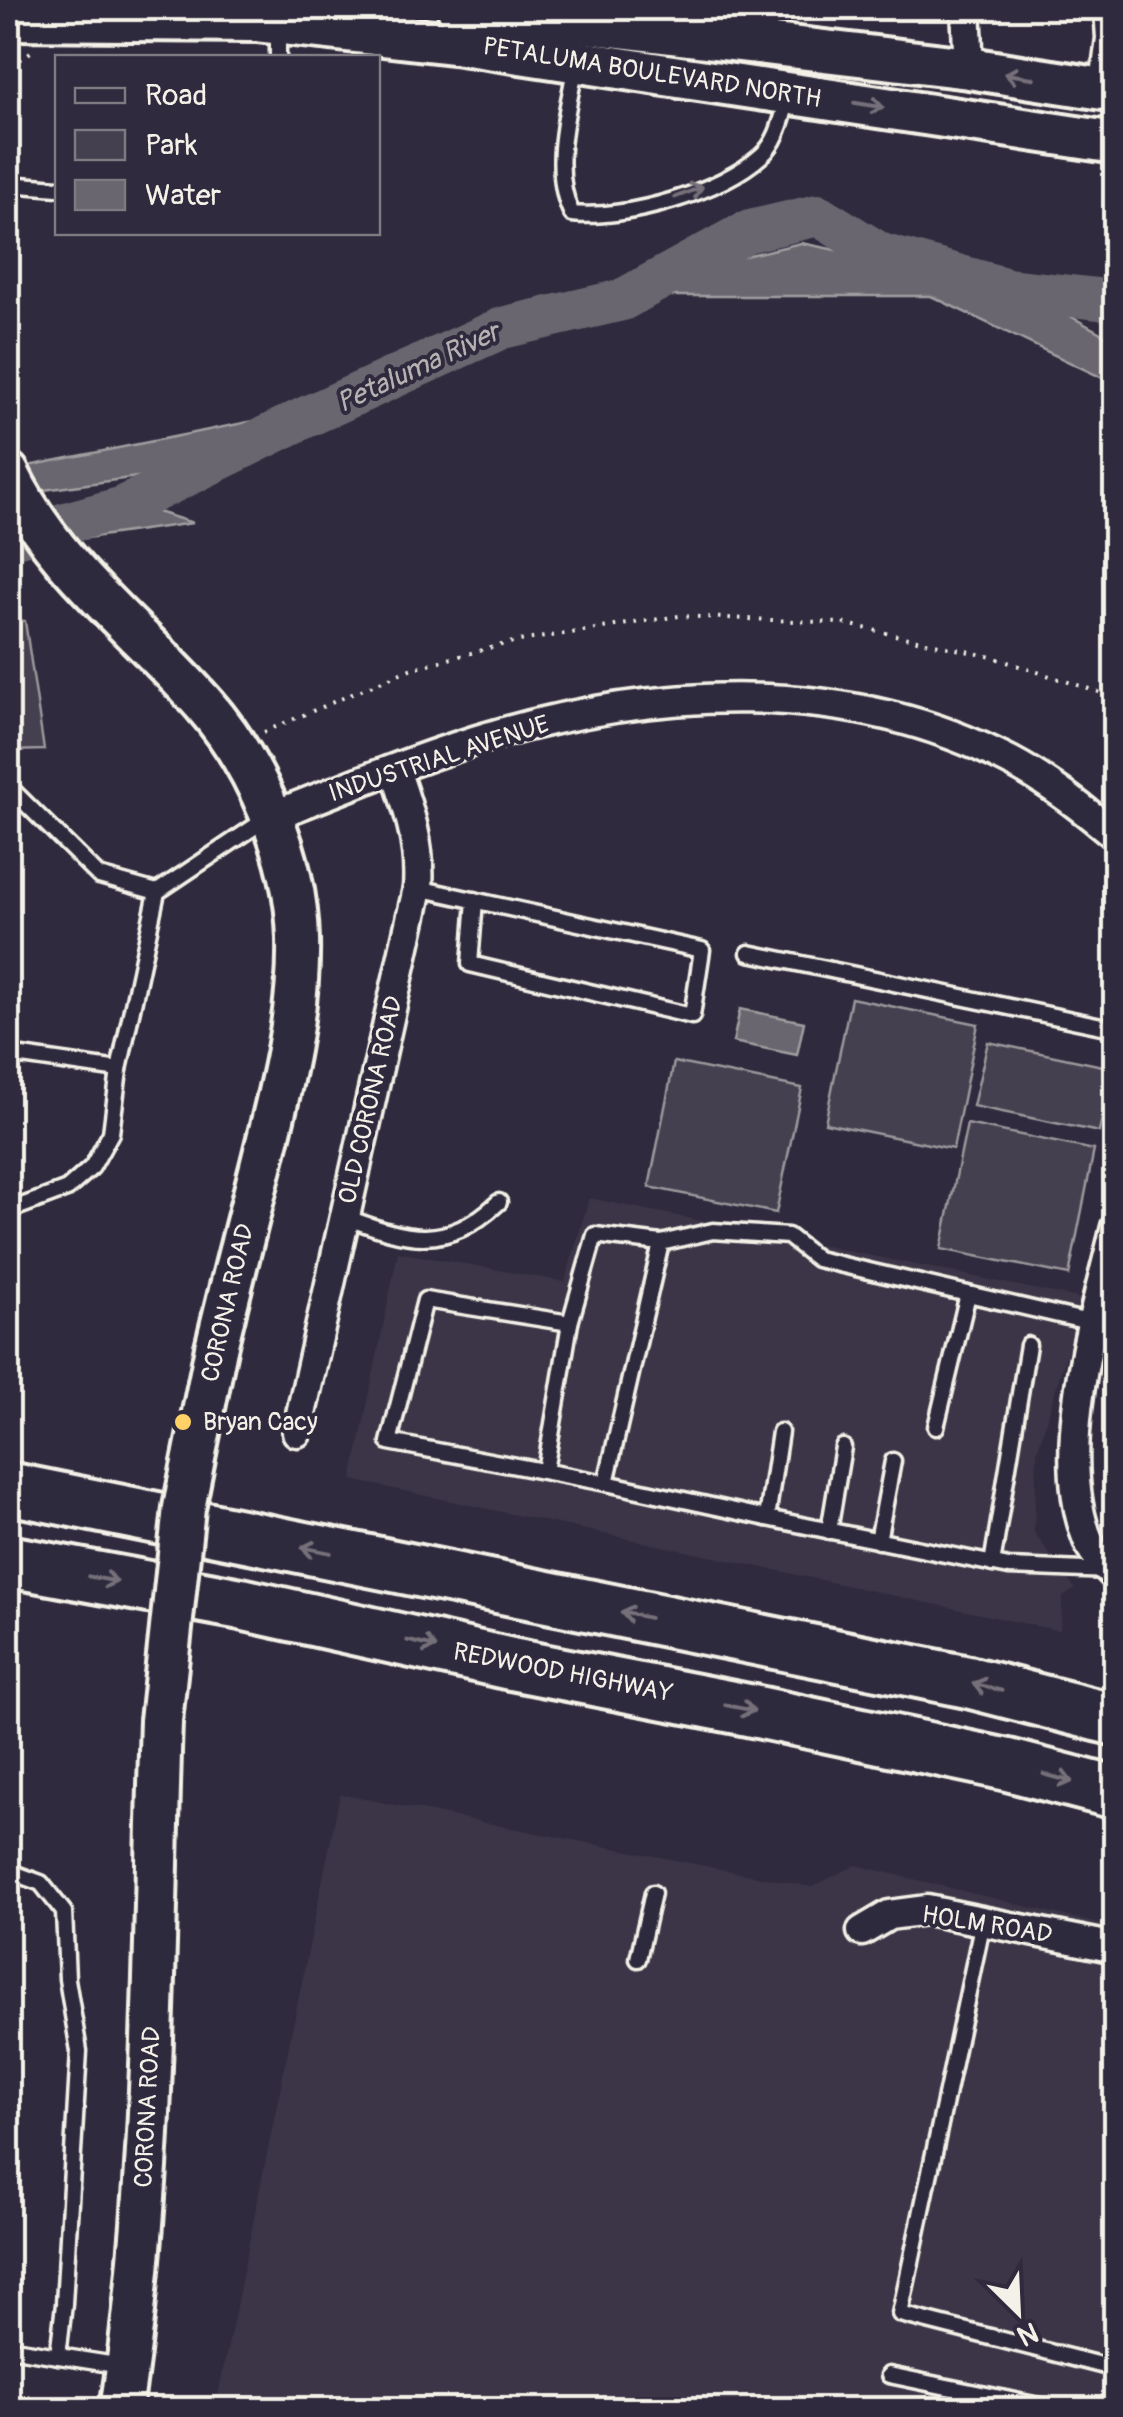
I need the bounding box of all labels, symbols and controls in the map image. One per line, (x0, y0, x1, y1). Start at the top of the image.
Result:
street label: PETALUMA BOULEVARD NORTH (481, 31, 823, 115)
legend (55, 55, 380, 235)
one-way arrow (1004, 66, 1036, 85)
text: Road (145, 77, 207, 114)
one-way arrow (852, 97, 885, 115)
text: Park (145, 127, 198, 164)
text: Water (145, 177, 222, 214)
one-way arrow (673, 182, 703, 200)
water label: Petaluma River (331, 314, 508, 421)
street label: INDUSTRIAL AVENUE (325, 709, 553, 809)
street label: OLD CORONA ROAD (332, 993, 410, 1207)
street label: CORONA ROAD (195, 1221, 261, 1385)
place label: Bryan Cacy (203, 1407, 318, 1438)
marker: Bryan Cacy (172, 1411, 194, 1433)
one-way arrow (301, 1540, 333, 1559)
one-way arrow (87, 1570, 119, 1589)
one-way arrow (619, 1604, 651, 1623)
one-way arrow (405, 1636, 437, 1654)
street label: REDWOOD HIGHWAY (451, 1637, 675, 1709)
one-way arrow (972, 1677, 1004, 1695)
one-way arrow (723, 1700, 755, 1719)
one-way arrow (1042, 1770, 1073, 1789)
street label: HOLM ROAD (920, 1899, 1054, 1951)
street label: CORONA ROAD (128, 2026, 168, 2188)
north arrow (968, 2262, 1068, 2362)
text: N (1012, 2314, 1043, 2353)

